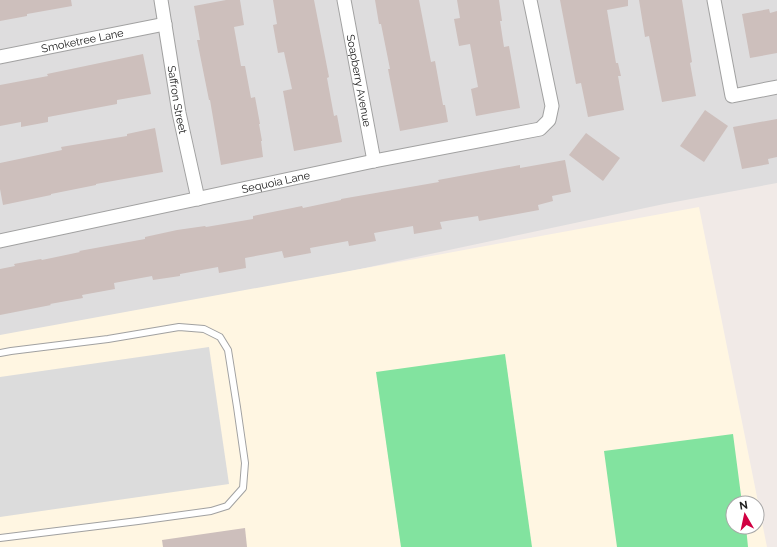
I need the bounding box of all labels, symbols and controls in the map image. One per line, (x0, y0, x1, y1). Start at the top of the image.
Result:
street label: Smoketree Lane (40, 26, 125, 56)
street label: Soapberry Avenue (344, 33, 374, 129)
street label: Saffron Street (165, 65, 189, 135)
street label: Sequoia Lane (240, 169, 312, 196)
north arrow (725, 495, 765, 535)
text: N (738, 499, 749, 513)

